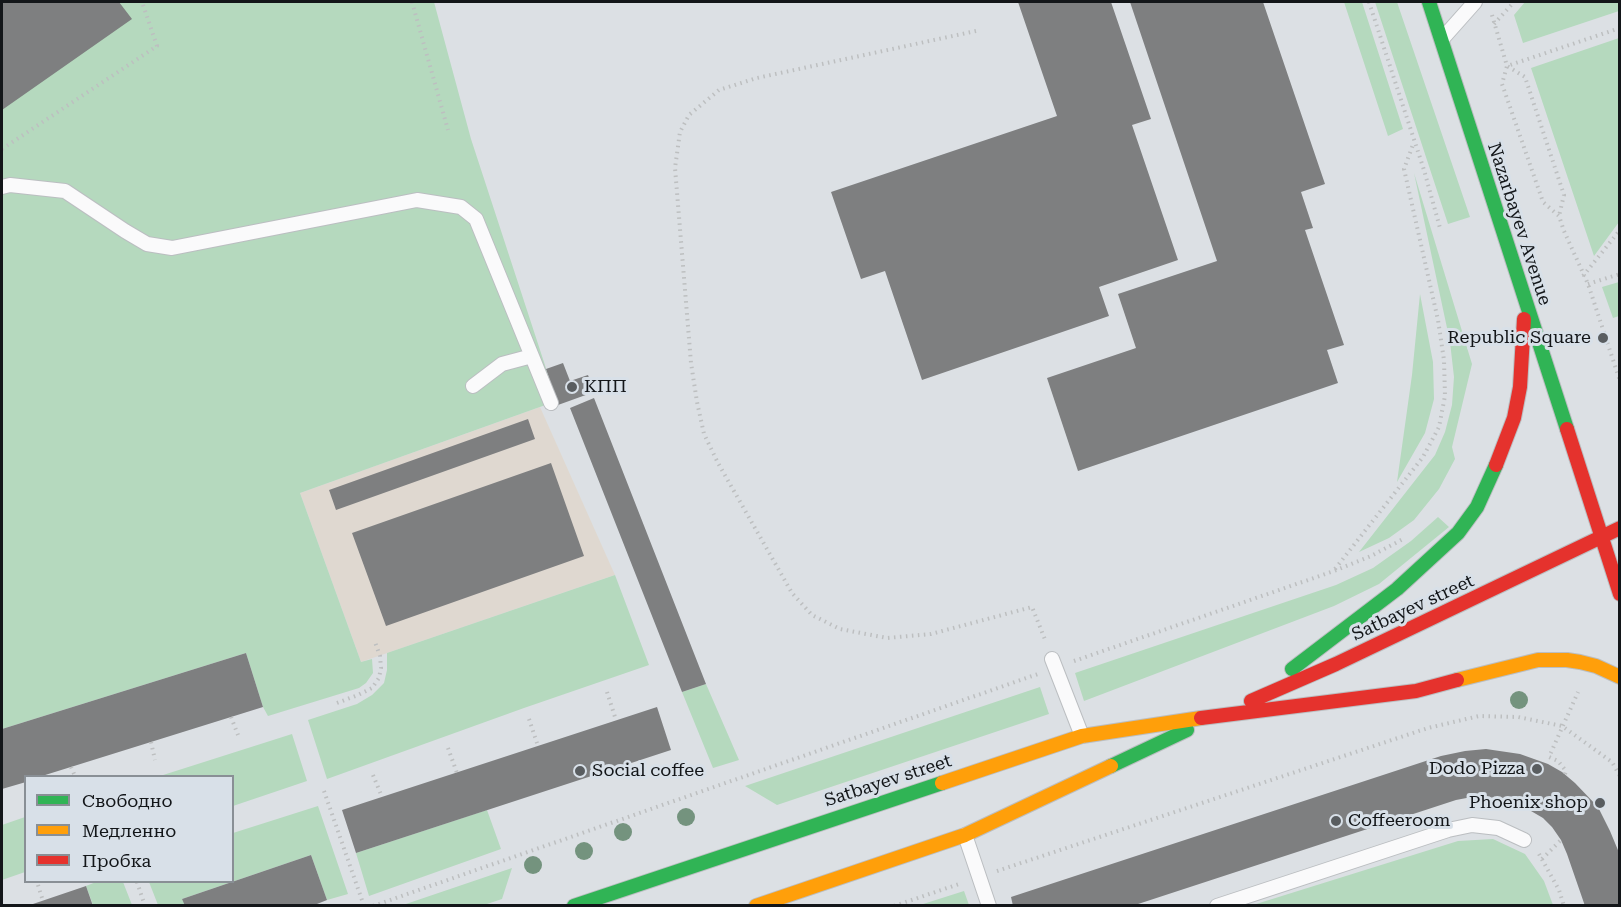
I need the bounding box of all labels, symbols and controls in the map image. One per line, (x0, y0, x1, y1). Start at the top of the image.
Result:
street label: Nazarbayev Avenue (1483, 140, 1555, 308)
place label: Republic Square (1447, 327, 1591, 349)
marker: Republic Square (1596, 331, 1610, 345)
place label: КПП (584, 376, 627, 398)
marker: КПП (565, 380, 579, 394)
street label: Satbayev street (1348, 570, 1478, 646)
street label: Satbayev street (822, 750, 954, 812)
place label: Dodo Pizza (1429, 758, 1525, 780)
place label: Social coffee (592, 760, 704, 782)
marker: Dodo Pizza (1530, 762, 1544, 776)
marker: Social coffee (573, 764, 587, 778)
legend (24, 775, 234, 883)
text: Свободно (82, 790, 172, 811)
place label: Phoenix shop (1469, 792, 1588, 814)
marker: Phoenix shop (1593, 796, 1607, 810)
place label: Coffeeroom (1348, 810, 1450, 832)
marker: Coffeeroom (1329, 814, 1343, 828)
text: Медленно (82, 820, 176, 841)
text: Пробка (82, 850, 151, 871)

